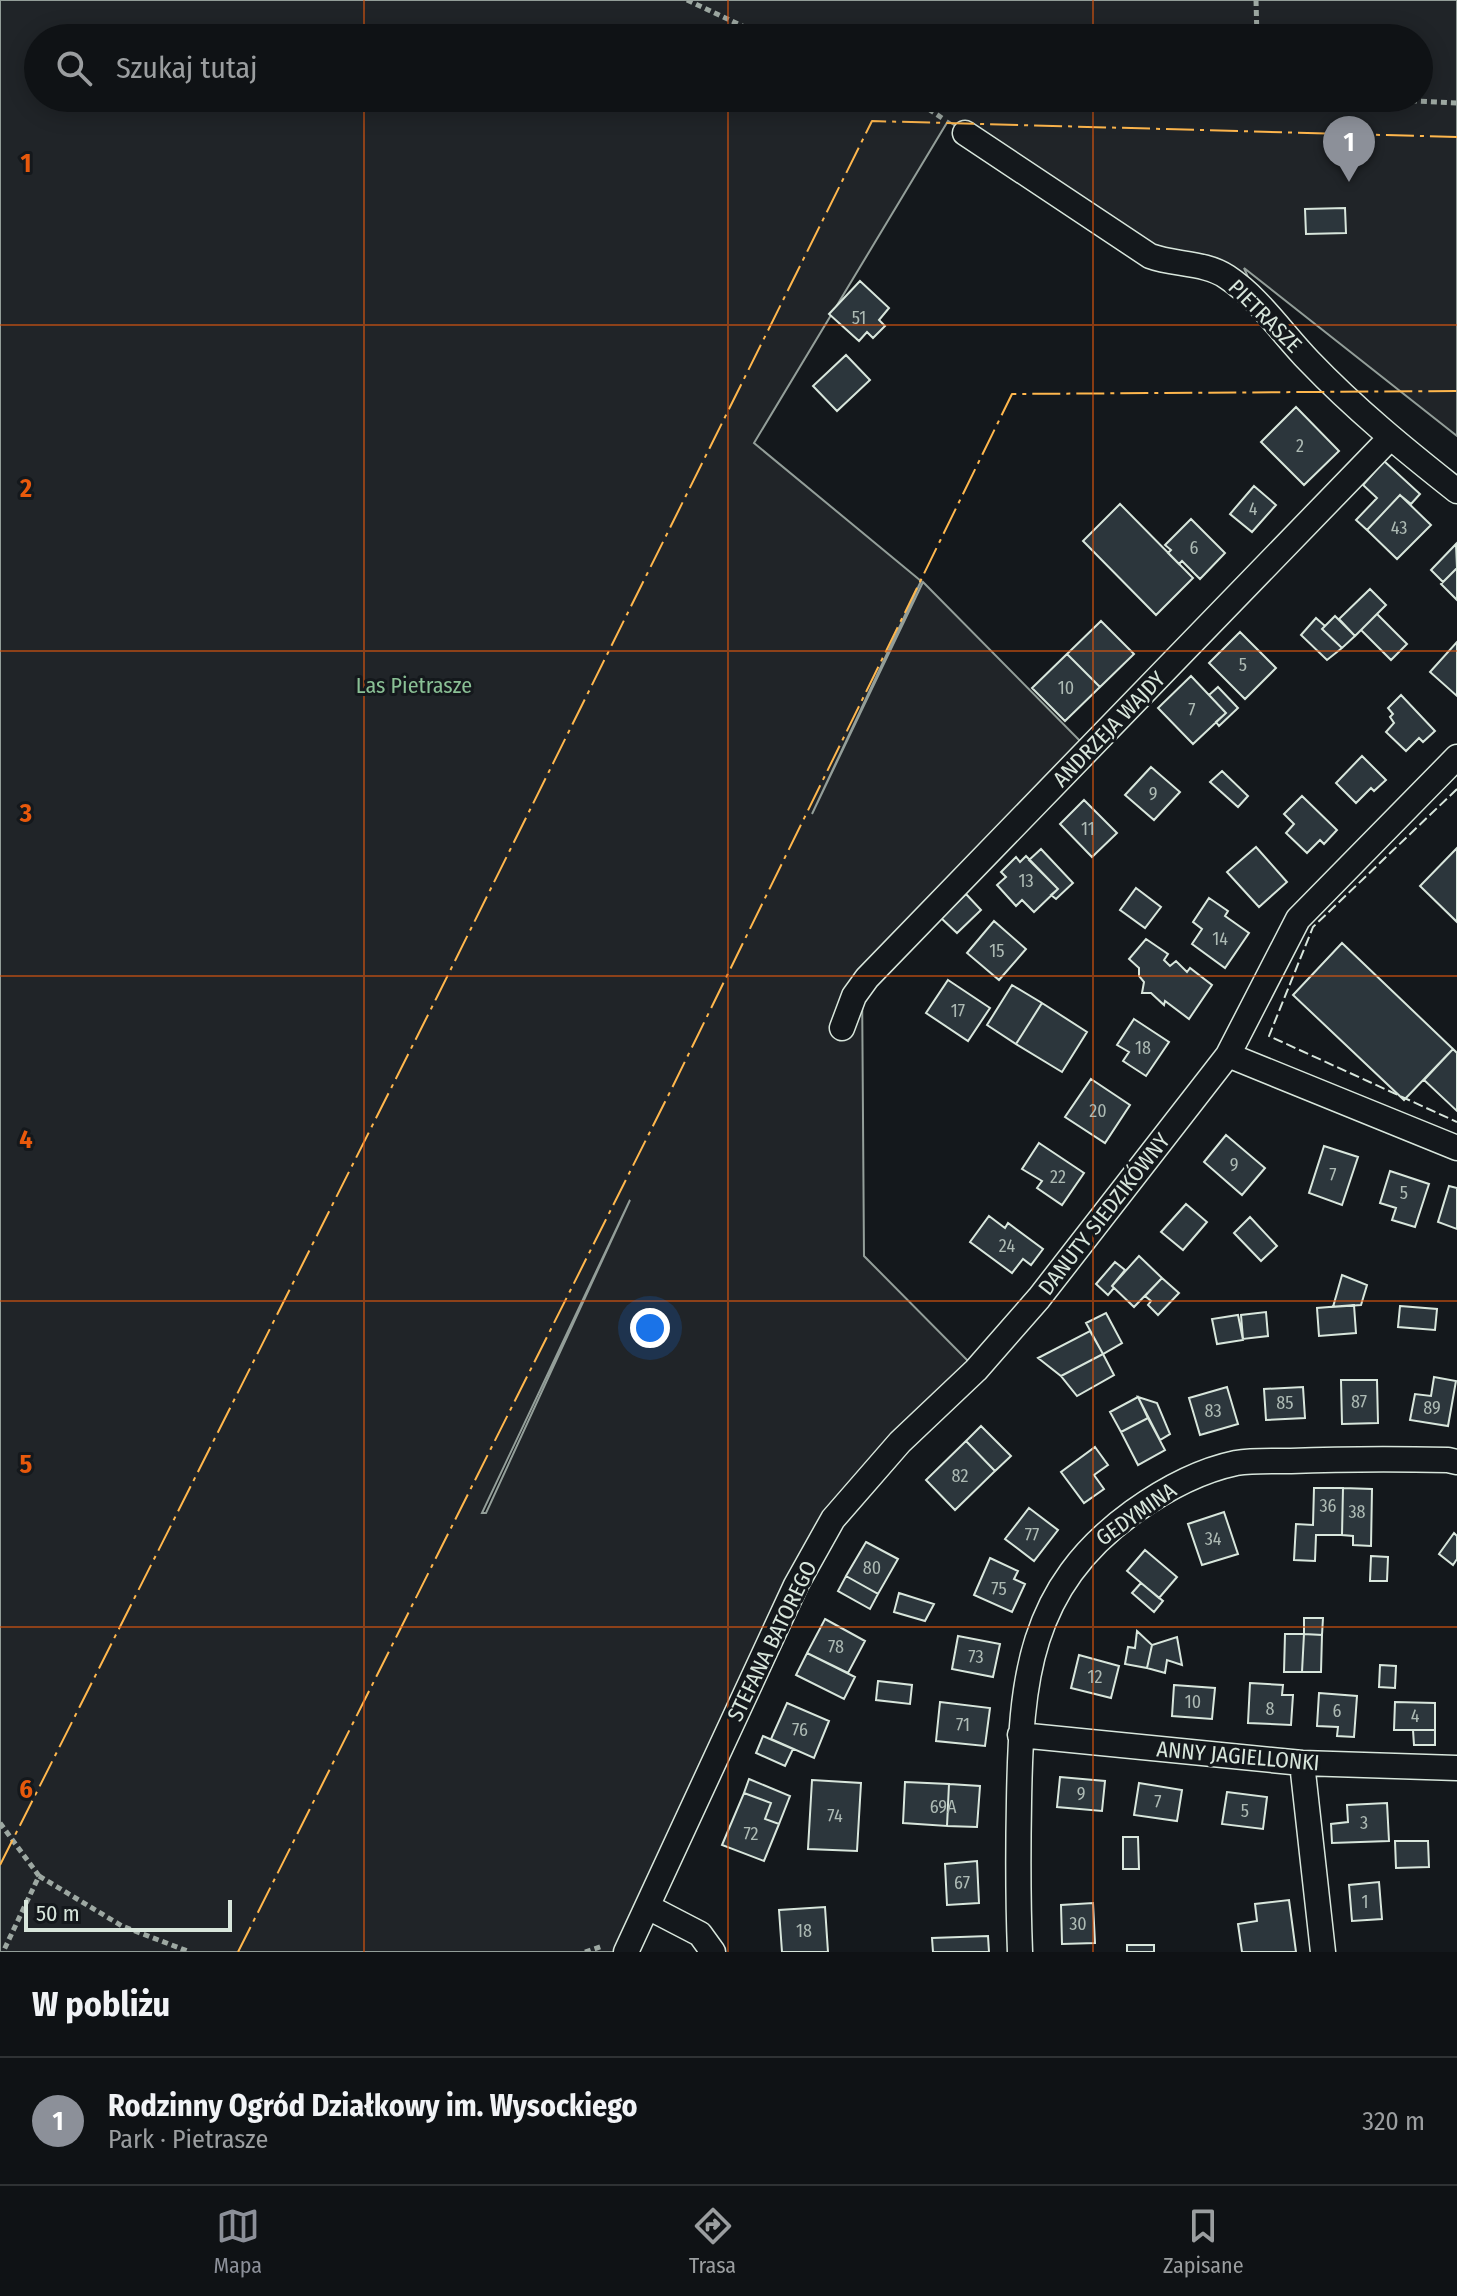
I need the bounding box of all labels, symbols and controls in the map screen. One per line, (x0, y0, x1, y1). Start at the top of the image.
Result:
search box (24, 24, 1433, 112)
icon: search (52, 46, 96, 90)
text: Szukaj tutaj (116, 50, 257, 86)
pin: 1 (1323, 116, 1375, 182)
text: 1 (21, 148, 32, 179)
street label: PIETRASZE (1223, 274, 1307, 358)
house number: 51 (852, 307, 866, 329)
house number: 2 (1296, 435, 1304, 457)
text: 2 (19, 473, 32, 504)
house number: 4 (1249, 498, 1258, 520)
house number: 43 (1391, 517, 1407, 539)
house number: 6 (1190, 537, 1199, 559)
house number: 5 (1239, 654, 1247, 676)
street label: ANDRZEJA WAJDY (1047, 666, 1171, 792)
park label: Las Pietrasze (356, 672, 472, 699)
house number: 10 (1058, 677, 1074, 699)
house number: 7 (1188, 699, 1196, 721)
house number: 9 (1149, 783, 1157, 805)
text: 3 (19, 798, 32, 829)
house number: 11 (1081, 818, 1095, 840)
house number: 13 (1018, 870, 1034, 892)
house number: 14 (1212, 928, 1228, 950)
house number: 15 (989, 940, 1005, 962)
house number: 17 (951, 1000, 965, 1022)
house number: 18 (1135, 1037, 1151, 1059)
house number: 20 (1089, 1100, 1107, 1122)
text: 4 (19, 1124, 33, 1155)
street label: DANUTY SIEDZIKÓWNY (1032, 1128, 1176, 1300)
house number: 9 (1230, 1154, 1238, 1176)
house number: 7 (1329, 1164, 1337, 1186)
house number: 22 (1050, 1166, 1066, 1188)
house number: 5 (1400, 1182, 1408, 1204)
house number: 24 (999, 1235, 1015, 1257)
your location (630, 1308, 670, 1348)
house number: 87 (1351, 1391, 1367, 1413)
house number: 85 (1276, 1392, 1294, 1414)
house number: 89 (1423, 1397, 1441, 1419)
house number: 83 (1204, 1400, 1222, 1422)
text: 5 (20, 1449, 33, 1480)
house number: 82 (952, 1465, 968, 1487)
street label: GEDYMINA (1091, 1476, 1182, 1551)
house number: 36 (1319, 1495, 1337, 1517)
house number: 38 (1348, 1501, 1366, 1523)
house number: 77 (1025, 1524, 1039, 1546)
house number: 34 (1205, 1528, 1222, 1550)
street label: STEFANA BATOREGO (721, 1556, 823, 1726)
house number: 80 (863, 1557, 881, 1579)
house number: 75 (991, 1578, 1007, 1600)
house number: 78 (828, 1636, 844, 1658)
house number: 73 (968, 1646, 984, 1668)
house number: 12 (1088, 1666, 1103, 1688)
house number: 10 (1185, 1691, 1201, 1713)
house number: 8 (1266, 1698, 1275, 1720)
house number: 6 (1333, 1700, 1342, 1722)
house number: 4 (1411, 1705, 1420, 1727)
house number: 71 (956, 1714, 970, 1736)
house number: 76 (792, 1719, 808, 1741)
street label: ANNY JAGIELLONKI (1155, 1735, 1321, 1777)
text: 6 (19, 1774, 33, 1805)
house number: 9 (1077, 1783, 1085, 1805)
house number: 7 (1154, 1791, 1162, 1813)
house number: 69A (930, 1796, 957, 1818)
house number: 5 (1241, 1800, 1249, 1822)
house number: 74 (827, 1805, 843, 1827)
house number: 3 (1360, 1812, 1368, 1834)
house number: 72 (743, 1823, 759, 1845)
house number: 67 (954, 1872, 970, 1894)
house number: 1 (1361, 1891, 1369, 1913)
scale bar (24, 1896, 232, 1932)
text: 50 m (36, 1900, 80, 1927)
house number: 30 (1069, 1913, 1087, 1935)
house number: 18 (796, 1920, 812, 1942)
text: W pobliżu (32, 1984, 170, 2025)
text: Rodzinny Ogród Działkowy im. Wysockiego (108, 2088, 638, 2124)
text: 1 (53, 2106, 64, 2137)
text: 320 m (1362, 2106, 1425, 2137)
text: Park · Pietrasze (108, 2124, 268, 2155)
tab: Mapa (213, 2204, 262, 2279)
tab: Trasa (689, 2204, 736, 2279)
tab: Zapisane (1163, 2204, 1244, 2279)

